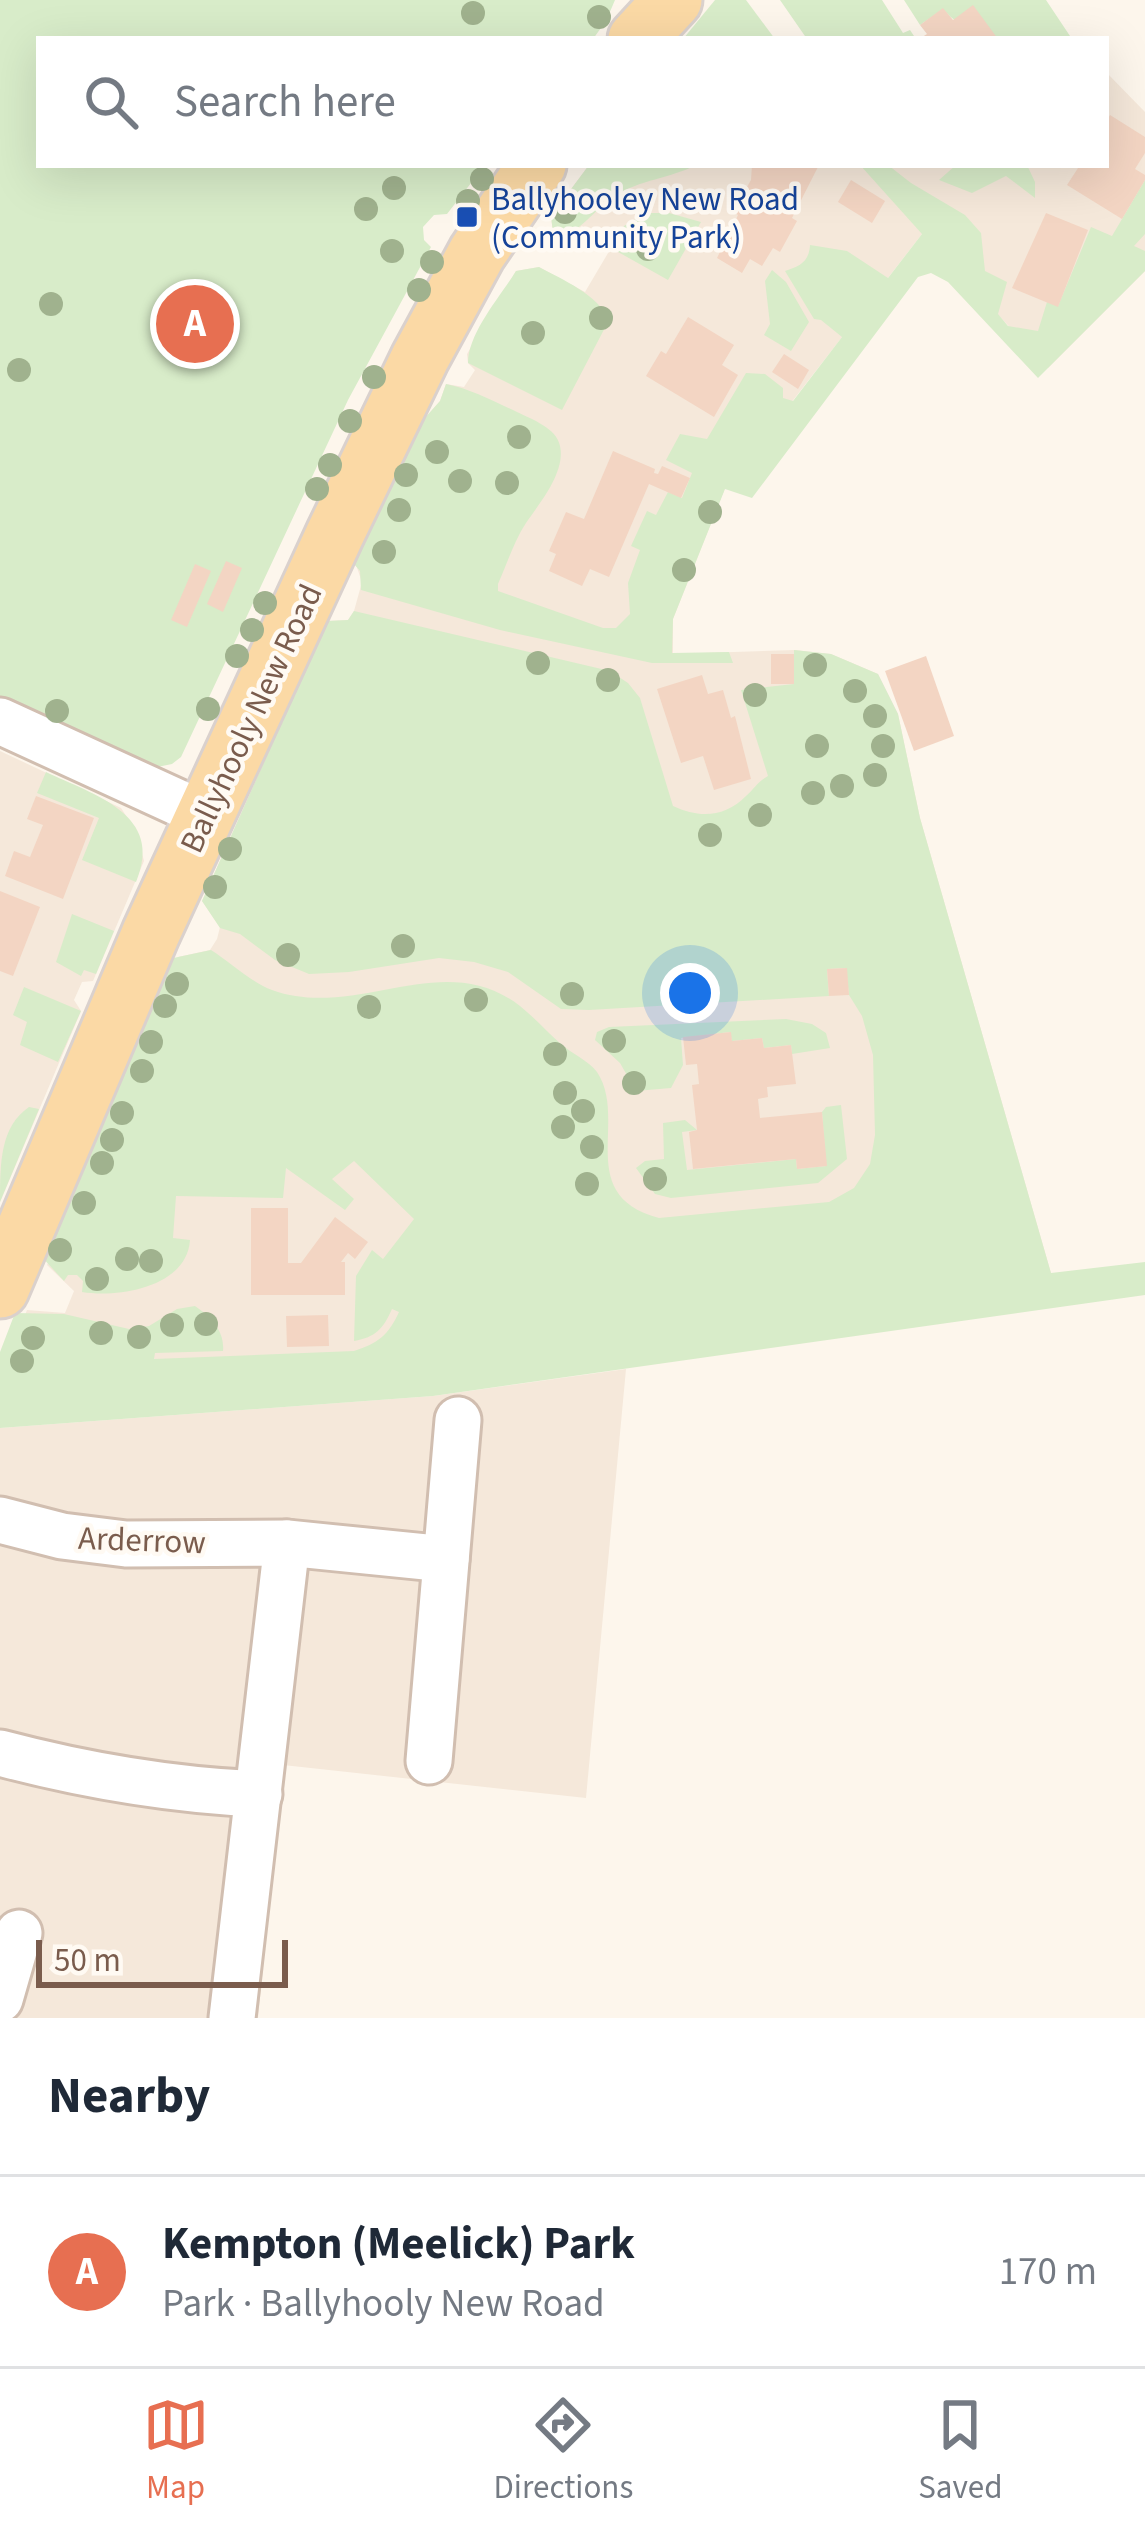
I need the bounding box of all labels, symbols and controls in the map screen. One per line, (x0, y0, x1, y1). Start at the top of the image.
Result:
search box (36, 36, 1109, 168)
icon: search (78, 69, 144, 135)
text: Search here (174, 70, 396, 134)
place label: Ballyhooley New Road (Community Park) (491, 176, 799, 261)
marker: Ballyhooley New Road (Community Park) (454, 204, 480, 230)
pin: A (156, 279, 234, 369)
street label: Ballyhooly New Road (168, 577, 334, 861)
your location (660, 963, 720, 1023)
street label: Arderrow (77, 1515, 207, 1566)
scale bar (36, 1934, 288, 1987)
text: 50 m (54, 1937, 121, 1984)
text: Nearby (48, 2060, 210, 2132)
text: Kempton (Meelick) Park (162, 2212, 635, 2276)
text: A (76, 2244, 98, 2300)
text: 170 m (999, 2244, 1097, 2300)
text: Park · Ballyhooly New Road (162, 2276, 605, 2332)
tab: Map (143, 2392, 209, 2511)
tab: Directions (494, 2392, 633, 2511)
tab: Saved (918, 2392, 1002, 2511)

